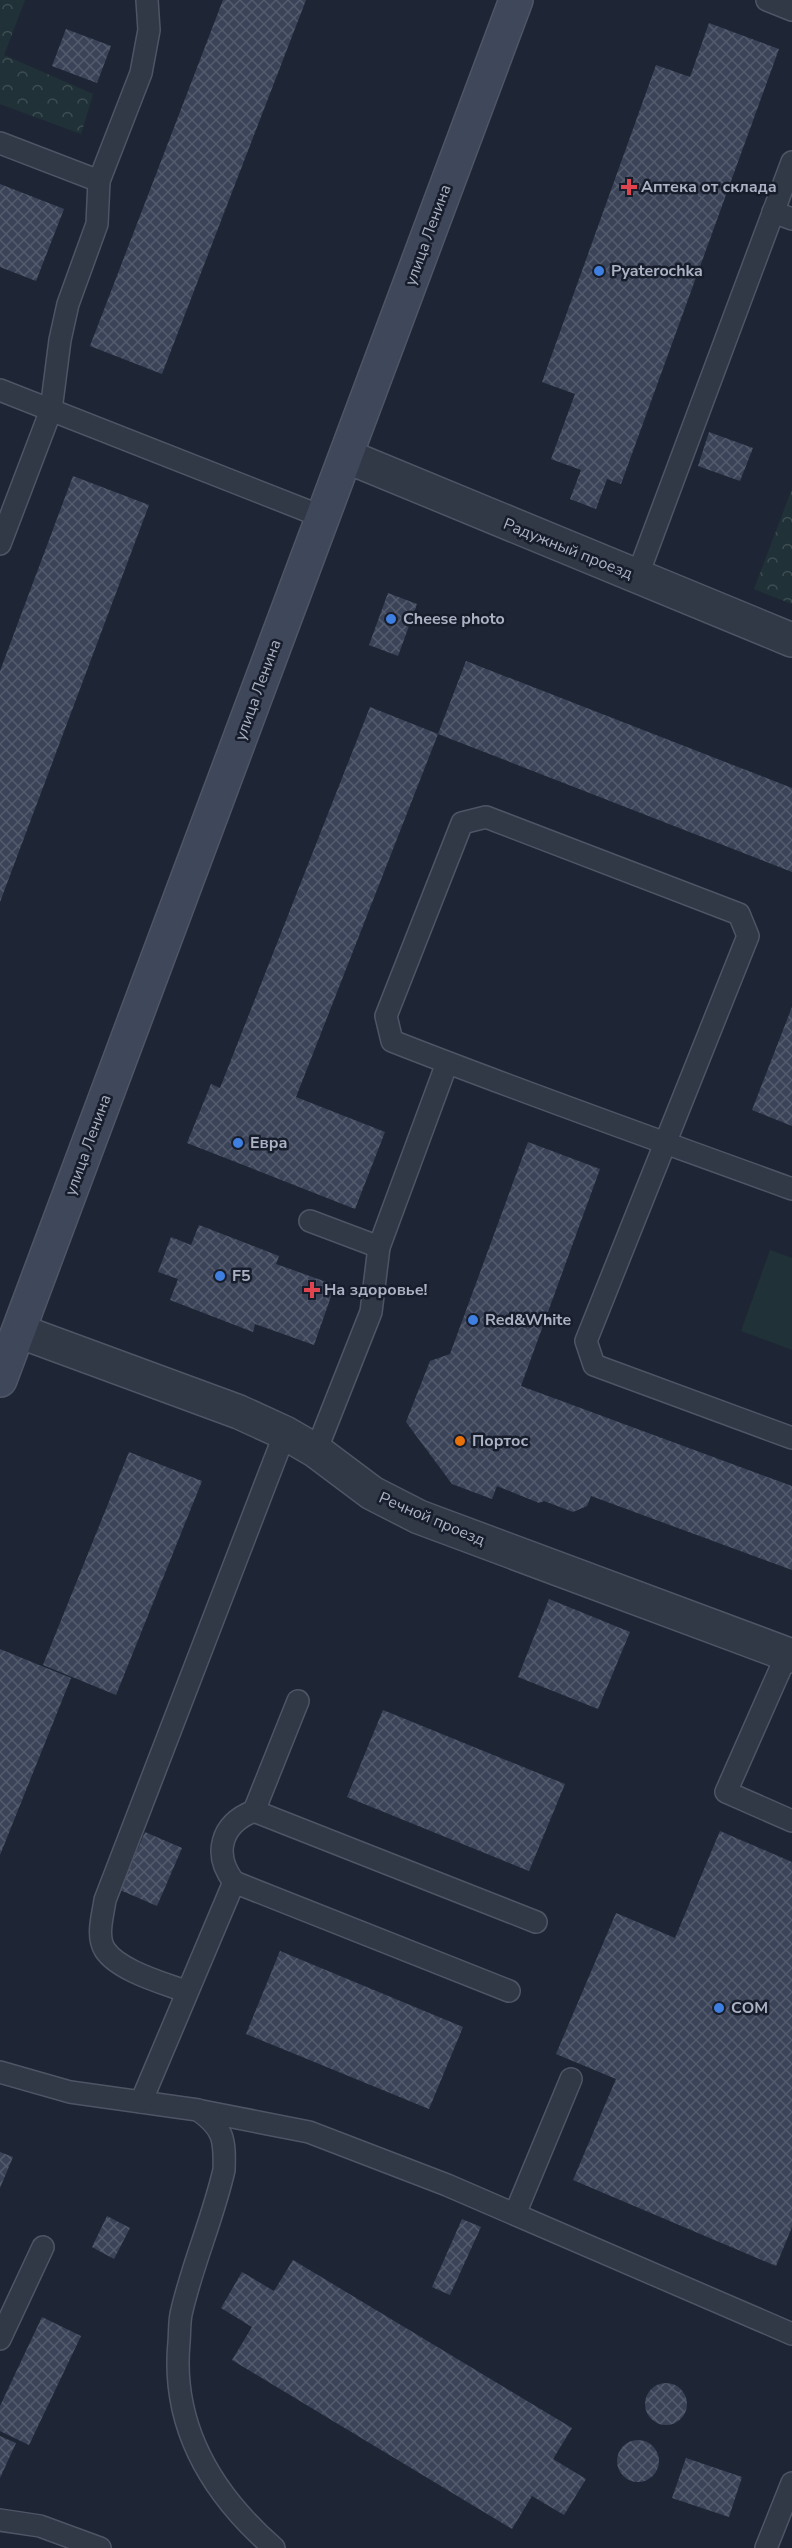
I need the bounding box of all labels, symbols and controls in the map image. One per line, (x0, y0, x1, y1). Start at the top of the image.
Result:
place label: Аптека от склада (641, 176, 777, 198)
marker: Аптека от склада (622, 180, 636, 194)
street label: улица Ленина (400, 181, 456, 289)
place label: Pyaterochka (611, 260, 703, 282)
marker: Pyaterochka (592, 264, 606, 278)
street label: Радужный проезд (500, 513, 636, 585)
place label: Cheese photo (403, 608, 505, 630)
marker: Cheese photo (384, 612, 398, 626)
street label: улица Ленина (230, 636, 286, 744)
street label: улица Ленина (60, 1091, 116, 1199)
place label: Евра (250, 1132, 287, 1154)
marker: Евра (231, 1136, 245, 1150)
place label: F5 (232, 1265, 251, 1287)
marker: F5 (213, 1269, 227, 1283)
place label: На здоровье! (324, 1279, 428, 1301)
marker: На здоровье! (305, 1283, 319, 1297)
place label: Red&White (485, 1309, 571, 1331)
marker: Red&White (466, 1313, 480, 1327)
place label: Портос (472, 1430, 528, 1452)
marker: Портос (453, 1434, 467, 1448)
street label: Речной проезд (375, 1487, 489, 1551)
place label: СОМ (731, 1997, 768, 2019)
marker: СОМ (712, 2001, 726, 2015)

